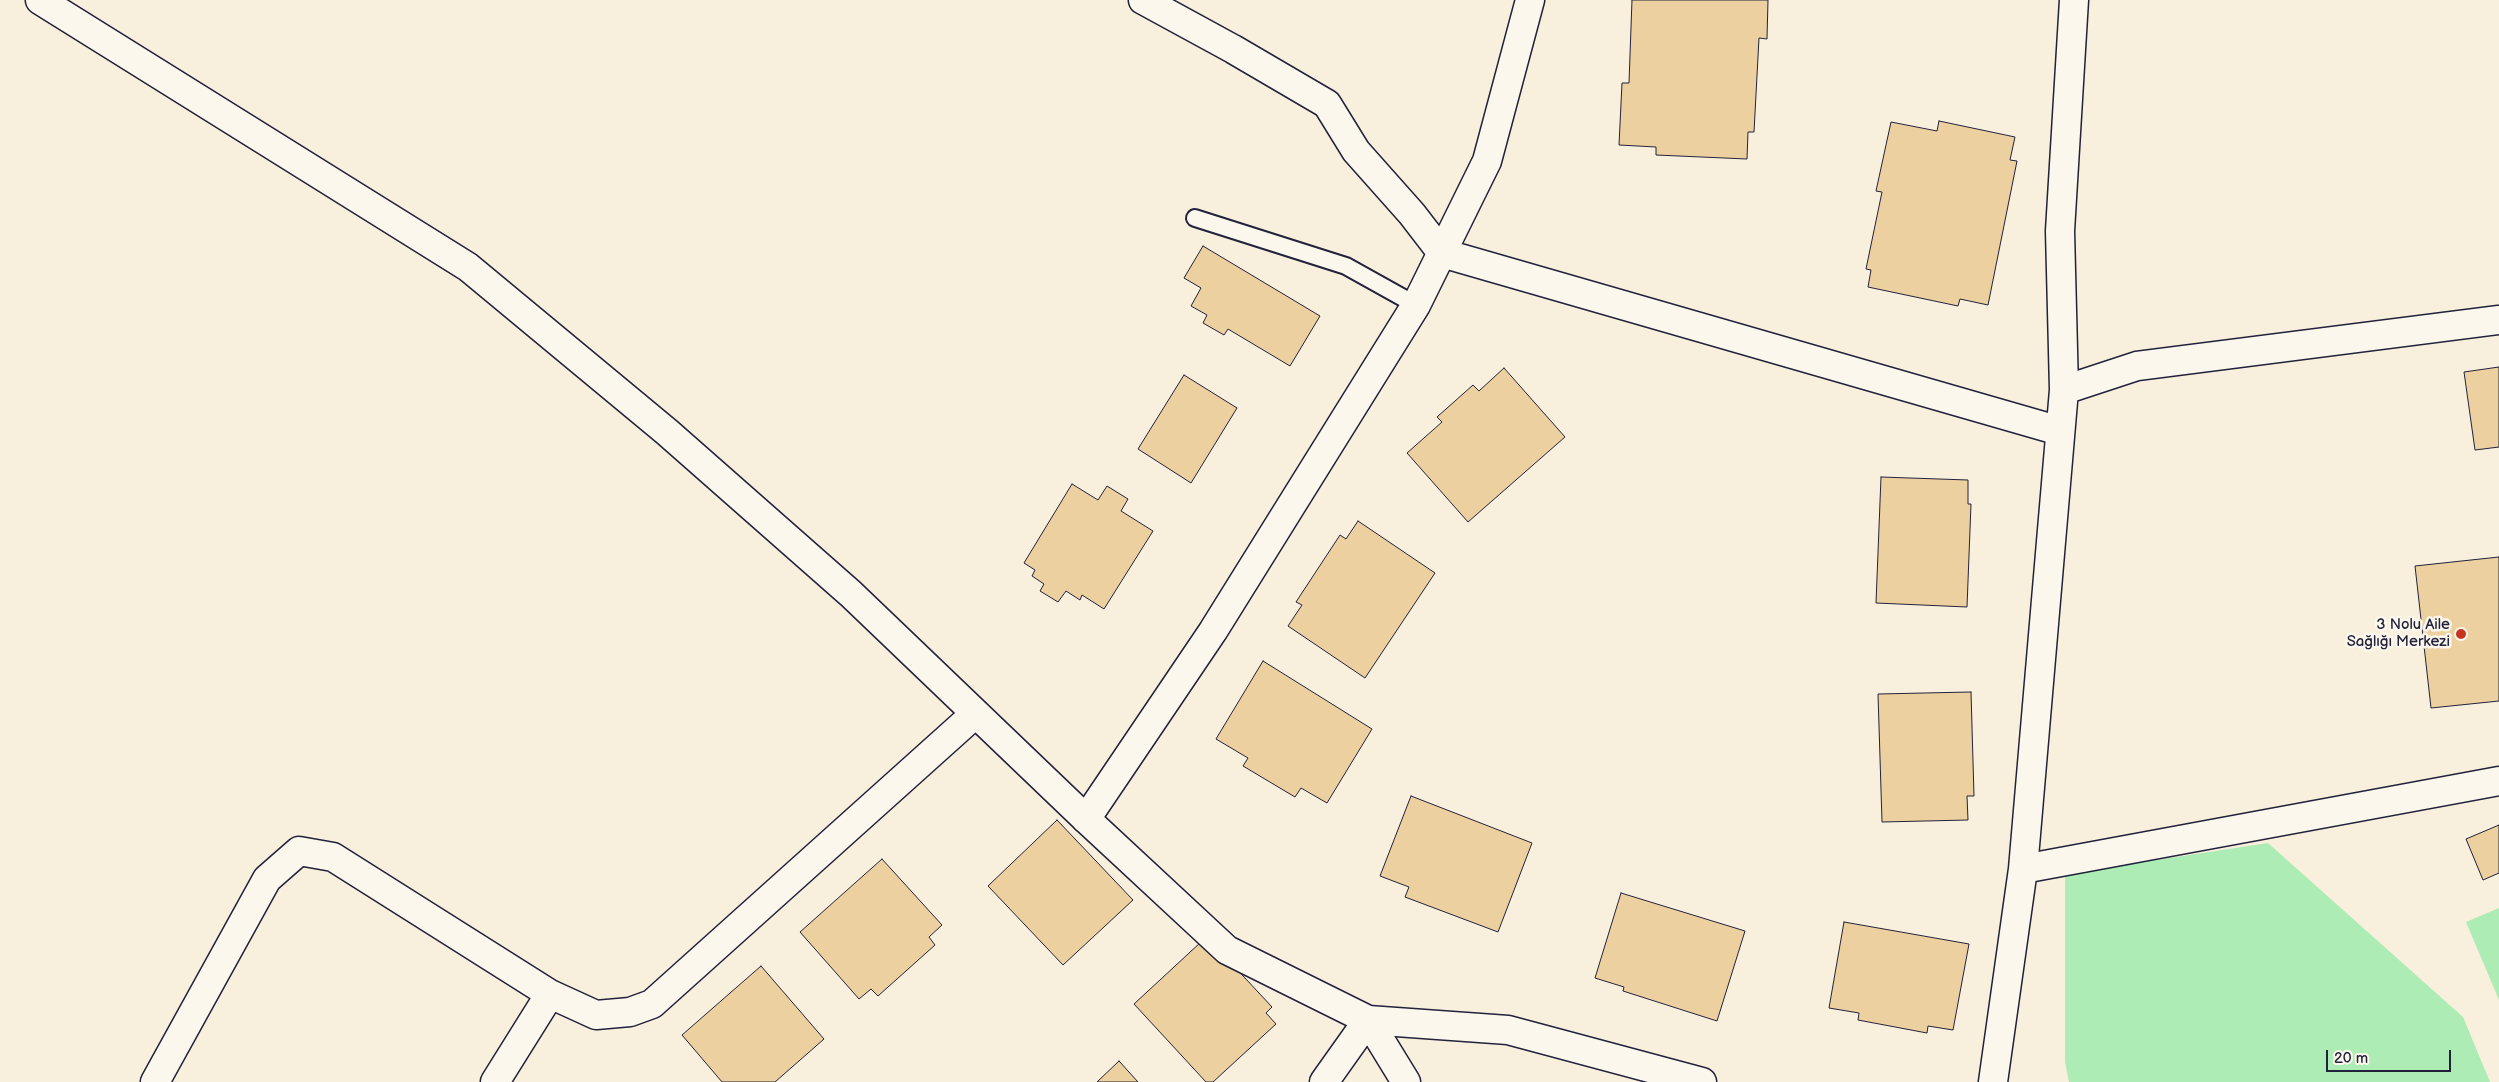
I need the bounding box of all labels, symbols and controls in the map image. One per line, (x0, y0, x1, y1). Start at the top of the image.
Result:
place label: 3 Nolu Aile Sağlığı Merkezi (2347, 616, 2450, 651)
marker: 3 Nolu Aile Sağlığı Merkezi (2454, 627, 2468, 641)
scale bar (2329, 1040, 2454, 1072)
text: 20 m (2334, 1049, 2368, 1068)

